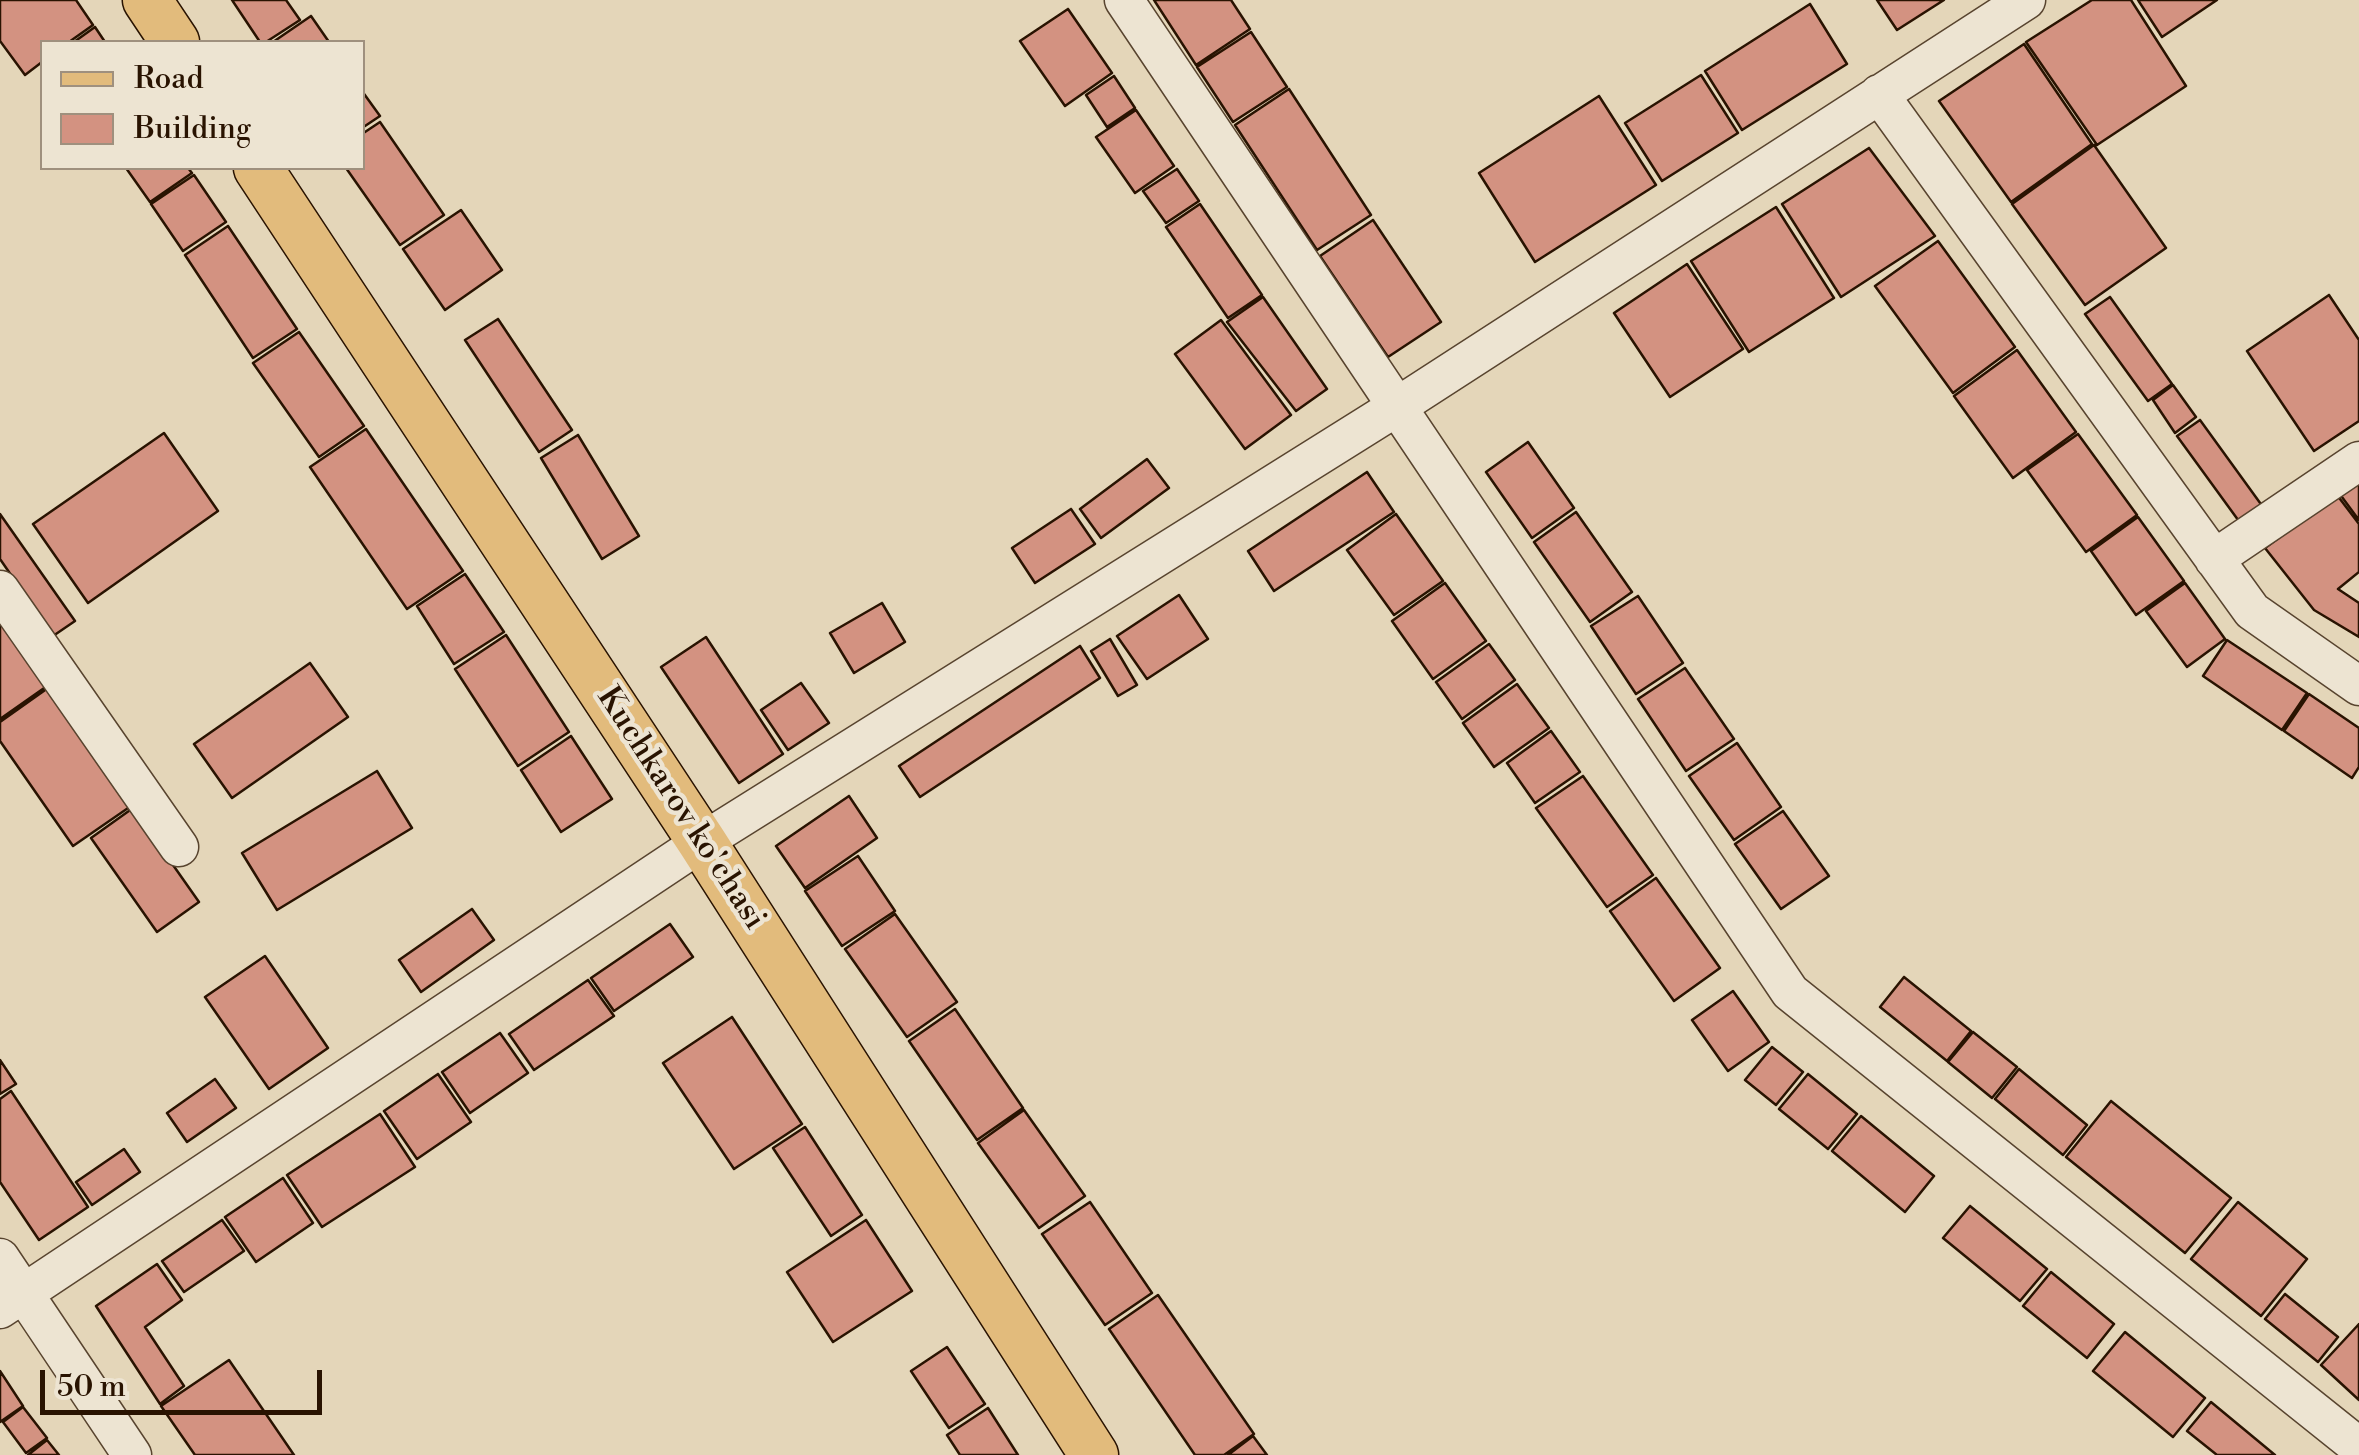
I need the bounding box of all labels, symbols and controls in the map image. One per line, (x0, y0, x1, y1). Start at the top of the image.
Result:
legend (40, 40, 365, 170)
text: Road (134, 60, 204, 98)
text: Building (134, 110, 251, 148)
street label: Kuchkarov ko'chasi (587, 680, 773, 938)
scale bar (45, 1350, 328, 1412)
text: 50 m (57, 1368, 126, 1406)

